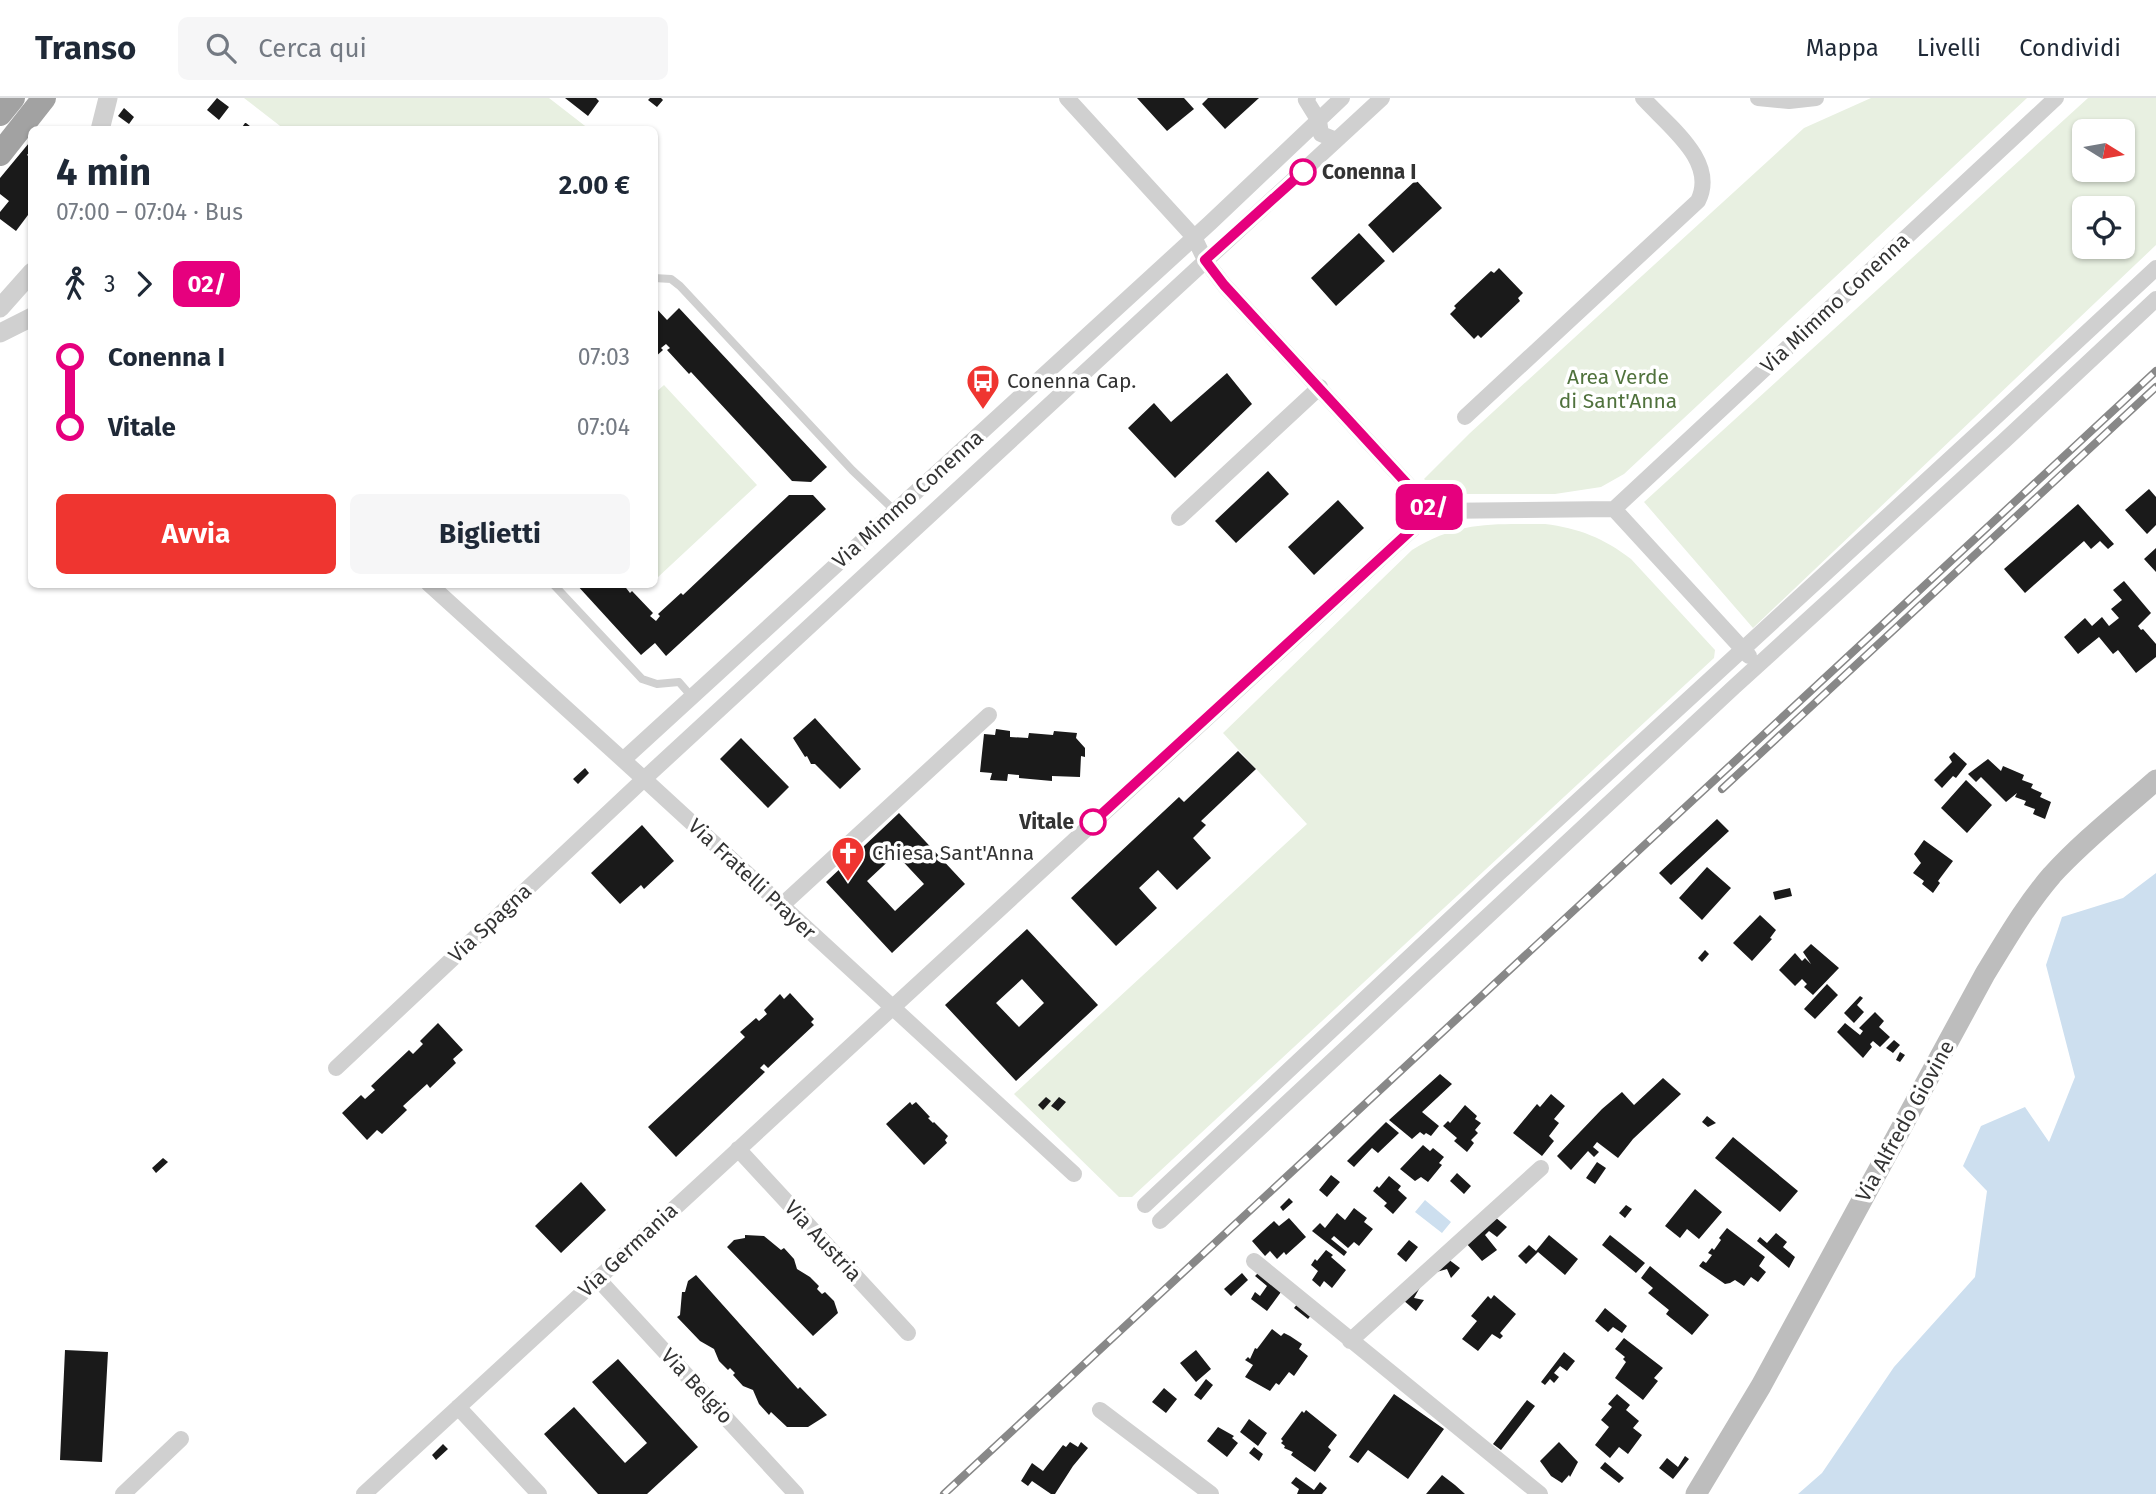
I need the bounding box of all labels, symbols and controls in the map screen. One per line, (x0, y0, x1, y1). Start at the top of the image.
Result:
search box (178, 17, 668, 80)
text: Transo (35, 28, 136, 68)
icon: search (202, 29, 240, 67)
text: Cerca qui (258, 33, 367, 64)
text: Mappa (1806, 34, 1879, 62)
text: Livelli (1917, 34, 1981, 62)
text: Condividi (2019, 34, 2121, 62)
north arrow (2072, 119, 2135, 182)
map controls (2072, 119, 2135, 259)
text: 4 min (56, 149, 151, 195)
marker: Conenna I (1290, 159, 1316, 185)
place label: Conenna I (1322, 159, 1417, 185)
text: 2.00 € (559, 170, 630, 201)
button: locate (2072, 196, 2135, 259)
text: 07:00 – 07:04 · Bus (56, 198, 243, 226)
street label: Via Mimmo Conenna (1755, 227, 1915, 379)
icon: walk (56, 265, 94, 303)
icon: forward (125, 265, 163, 303)
text: 3 (104, 270, 115, 298)
text: 02/ (187, 270, 226, 298)
text: Conenna I (108, 342, 225, 373)
text: 07:03 (578, 343, 630, 371)
bus stop icon: Conenna Cap. (964, 362, 1002, 411)
park label: Area Verde di Sant'Anna (1559, 364, 1677, 414)
place label: Conenna Cap. (1007, 368, 1136, 394)
text: Vitale (108, 412, 176, 443)
text: 07:04 (577, 413, 630, 441)
street label: Via Mimmo Conenna (827, 424, 989, 574)
line badge: 02/ (1389, 484, 1469, 530)
text: 02/ (1410, 493, 1448, 521)
button: Avvia (56, 494, 336, 574)
button: Biglietti (350, 494, 630, 574)
place label: Vitale (1018, 809, 1074, 835)
marker: Vitale (1080, 809, 1106, 835)
street label: Via Fratelli Prayer (683, 813, 821, 945)
church icon: Chiesa Sant'Anna (829, 834, 867, 883)
place label: Chiesa Sant'Anna (872, 840, 1034, 866)
street label: Via Spagna (443, 878, 537, 968)
street label: Via Alfredo Giovine (1850, 1036, 1960, 1206)
street label: Via Austria (779, 1195, 867, 1287)
street label: Via Germania (573, 1197, 683, 1303)
street label: Via Belgio (655, 1343, 739, 1429)

